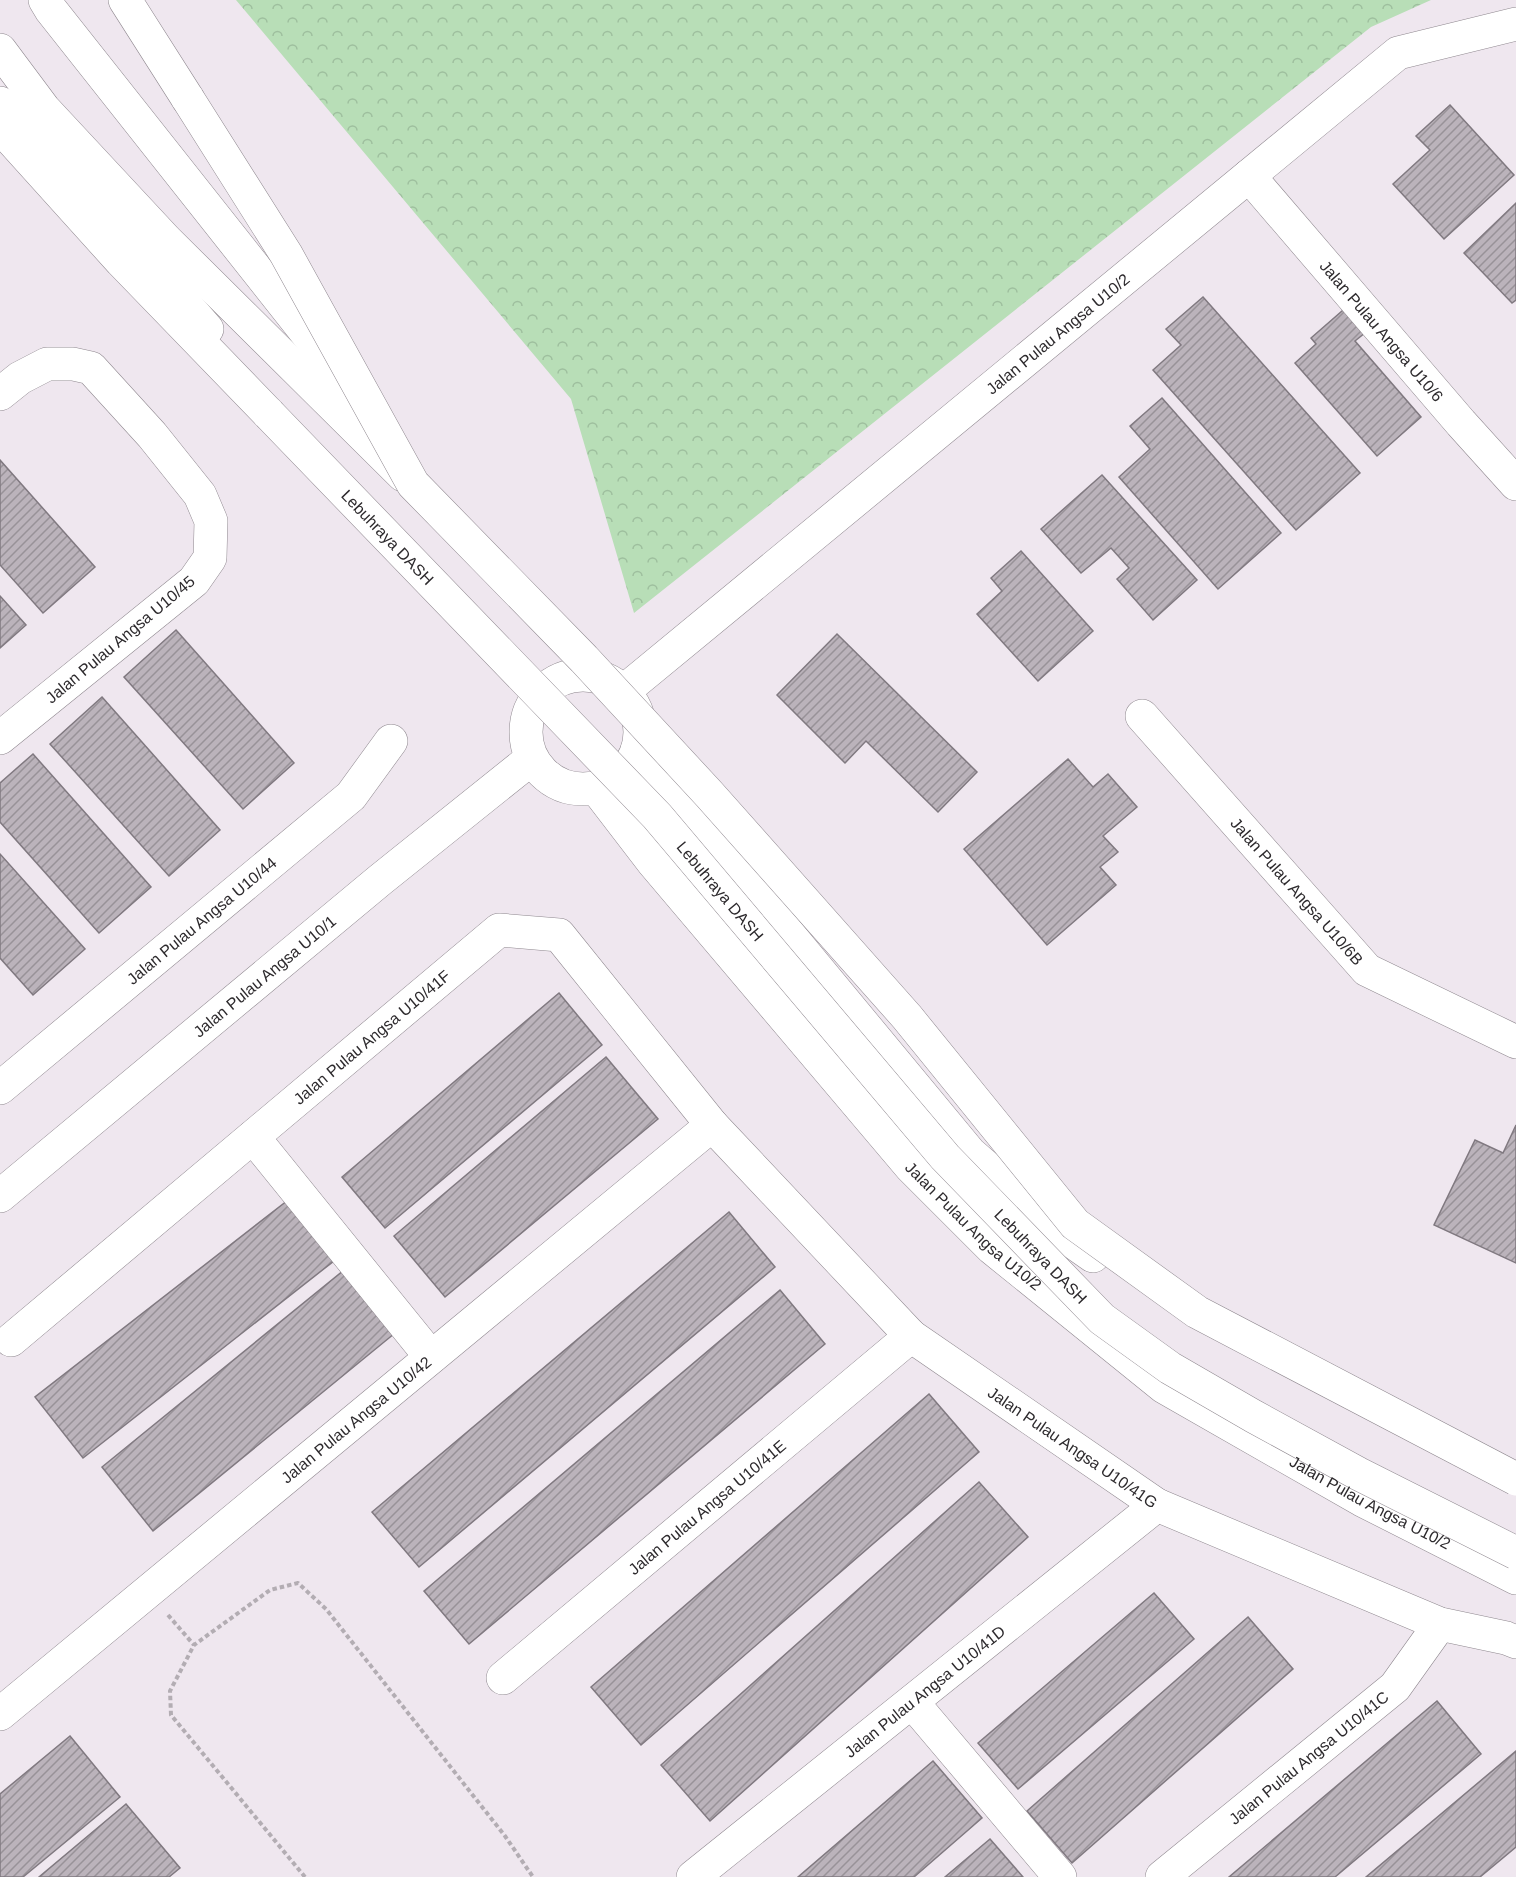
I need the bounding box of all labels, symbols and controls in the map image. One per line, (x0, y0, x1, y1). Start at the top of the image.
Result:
street label: Jalan Pulau Angsa U10/6 (1316, 257, 1447, 405)
street label: Jalan Pulau Angsa U10/2 (983, 270, 1133, 398)
street label: Lebuhraya DASH (338, 487, 437, 588)
street label: Jalan Pulau Angsa U10/45 (43, 572, 198, 707)
street label: Jalan Pulau Angsa U10/6B (1227, 815, 1366, 968)
street label: Lebuhraya DASH (673, 838, 767, 944)
street label: Jalan Pulau Angsa U10/44 (124, 854, 280, 988)
street label: Jalan Pulau Angsa U10/1 (190, 912, 339, 1040)
street label: Jalan Pulau Angsa U10/41F (290, 967, 454, 1108)
street label: Jalan Pulau Angsa U10/2 (902, 1159, 1045, 1294)
street label: Lebuhraya DASH (991, 1206, 1090, 1307)
street label: Jalan Pulau Angsa U10/42 (278, 1353, 435, 1487)
street label: Jalan Pulau Angsa U10/41G (985, 1384, 1160, 1512)
street label: Jalan Pulau Angsa U10/41E (625, 1437, 789, 1578)
street label: Jalan Pulau Angsa U10/2 (1287, 1453, 1453, 1553)
street label: Jalan Pulau Angsa U10/41D (842, 1622, 1008, 1761)
street label: Jalan Pulau Angsa U10/41C (1226, 1688, 1392, 1828)

